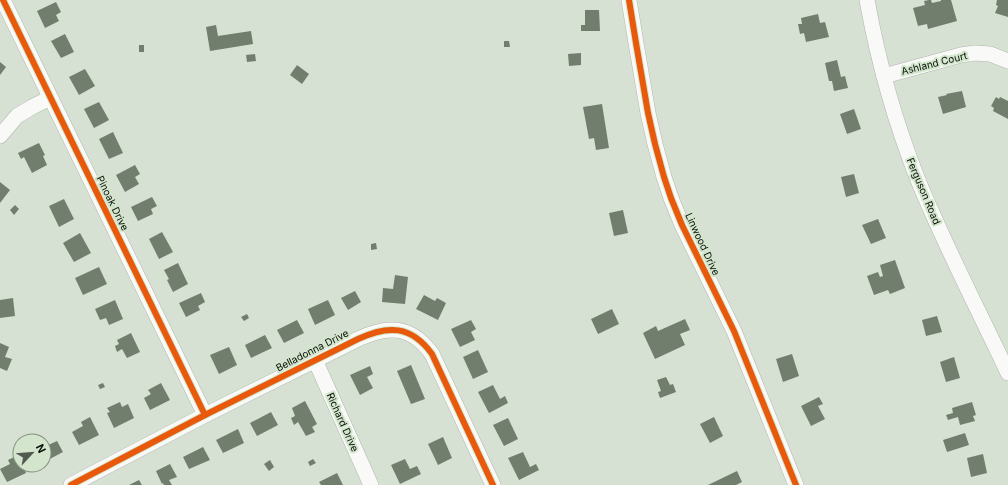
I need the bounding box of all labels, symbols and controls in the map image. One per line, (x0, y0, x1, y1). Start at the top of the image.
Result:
street label: Ashland Court (900, 49, 969, 77)
street label: Ferguson Road (905, 156, 943, 226)
street label: Pinoak Drive (95, 174, 132, 233)
street label: Linwood Drive (683, 211, 723, 277)
street label: Belladonna Drive (274, 326, 351, 374)
street label: Richard Drive (325, 391, 361, 454)
north arrow (12, 433, 52, 473)
text: N (33, 442, 49, 455)

